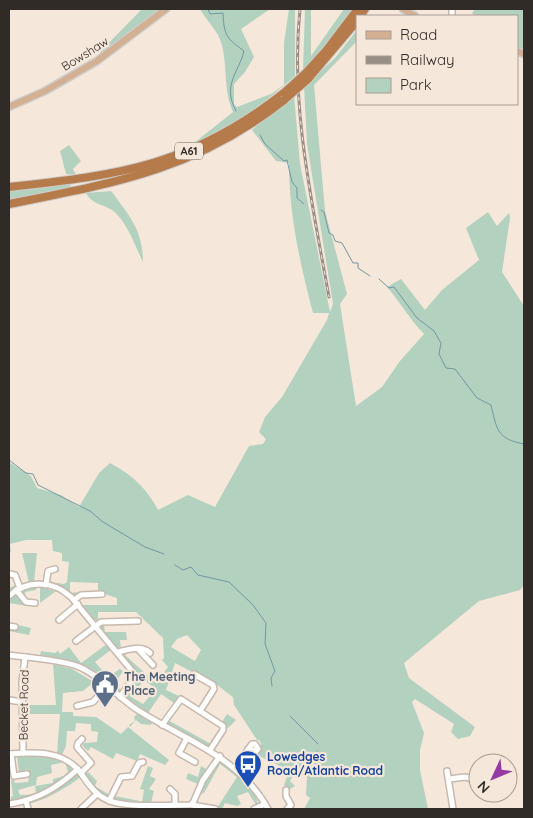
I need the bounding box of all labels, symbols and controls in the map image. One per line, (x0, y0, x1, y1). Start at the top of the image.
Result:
legend (356, 15, 518, 105)
text: Road (400, 25, 437, 44)
street label: Bowshaw (58, 33, 111, 74)
text: Railway (400, 50, 455, 69)
text: Park (400, 75, 432, 94)
road number: A61 (175, 142, 203, 160)
street label: Becket Road (15, 669, 32, 741)
public building icon: The Meeting Place (90, 669, 120, 708)
place label: The Meeting Place (124, 669, 196, 698)
bus stop icon: Lowedges Road/Atlantic Road (233, 749, 263, 788)
place label: Lowedges Road/Atlantic Road (267, 749, 383, 778)
north arrow (468, 753, 518, 803)
text: N (474, 777, 494, 797)

